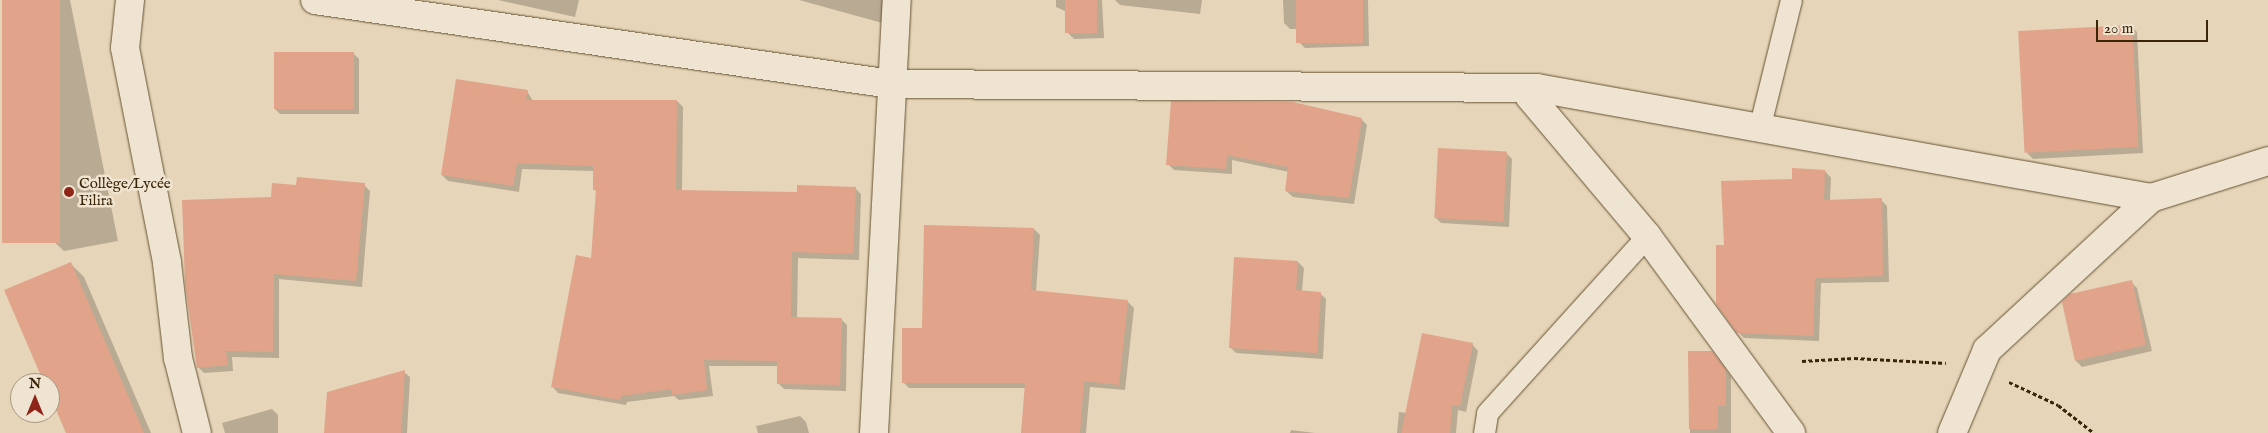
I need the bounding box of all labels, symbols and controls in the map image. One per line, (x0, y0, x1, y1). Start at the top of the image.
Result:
scale bar (2098, 10, 2210, 42)
text: 20 m (2104, 19, 2133, 38)
place label: Collège/Lycée Filira (79, 174, 171, 209)
marker: Collège/Lycée Filira (63, 186, 75, 198)
north arrow (10, 373, 60, 423)
text: N (29, 375, 41, 393)

